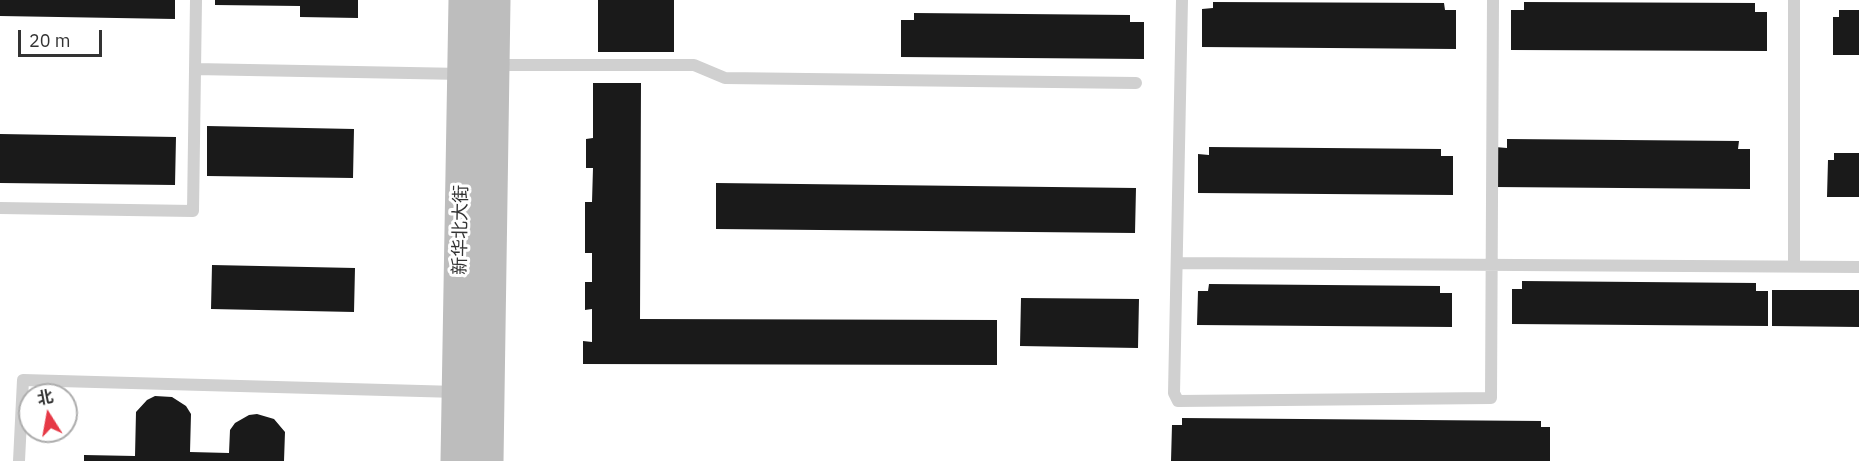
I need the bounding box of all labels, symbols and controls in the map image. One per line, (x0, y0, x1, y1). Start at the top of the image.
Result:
scale bar (21, 18, 105, 56)
text: 20 m (29, 29, 71, 52)
street label: 新华北大街 (449, 185, 473, 275)
north arrow (18, 383, 78, 443)
text: 北 (35, 386, 55, 409)

